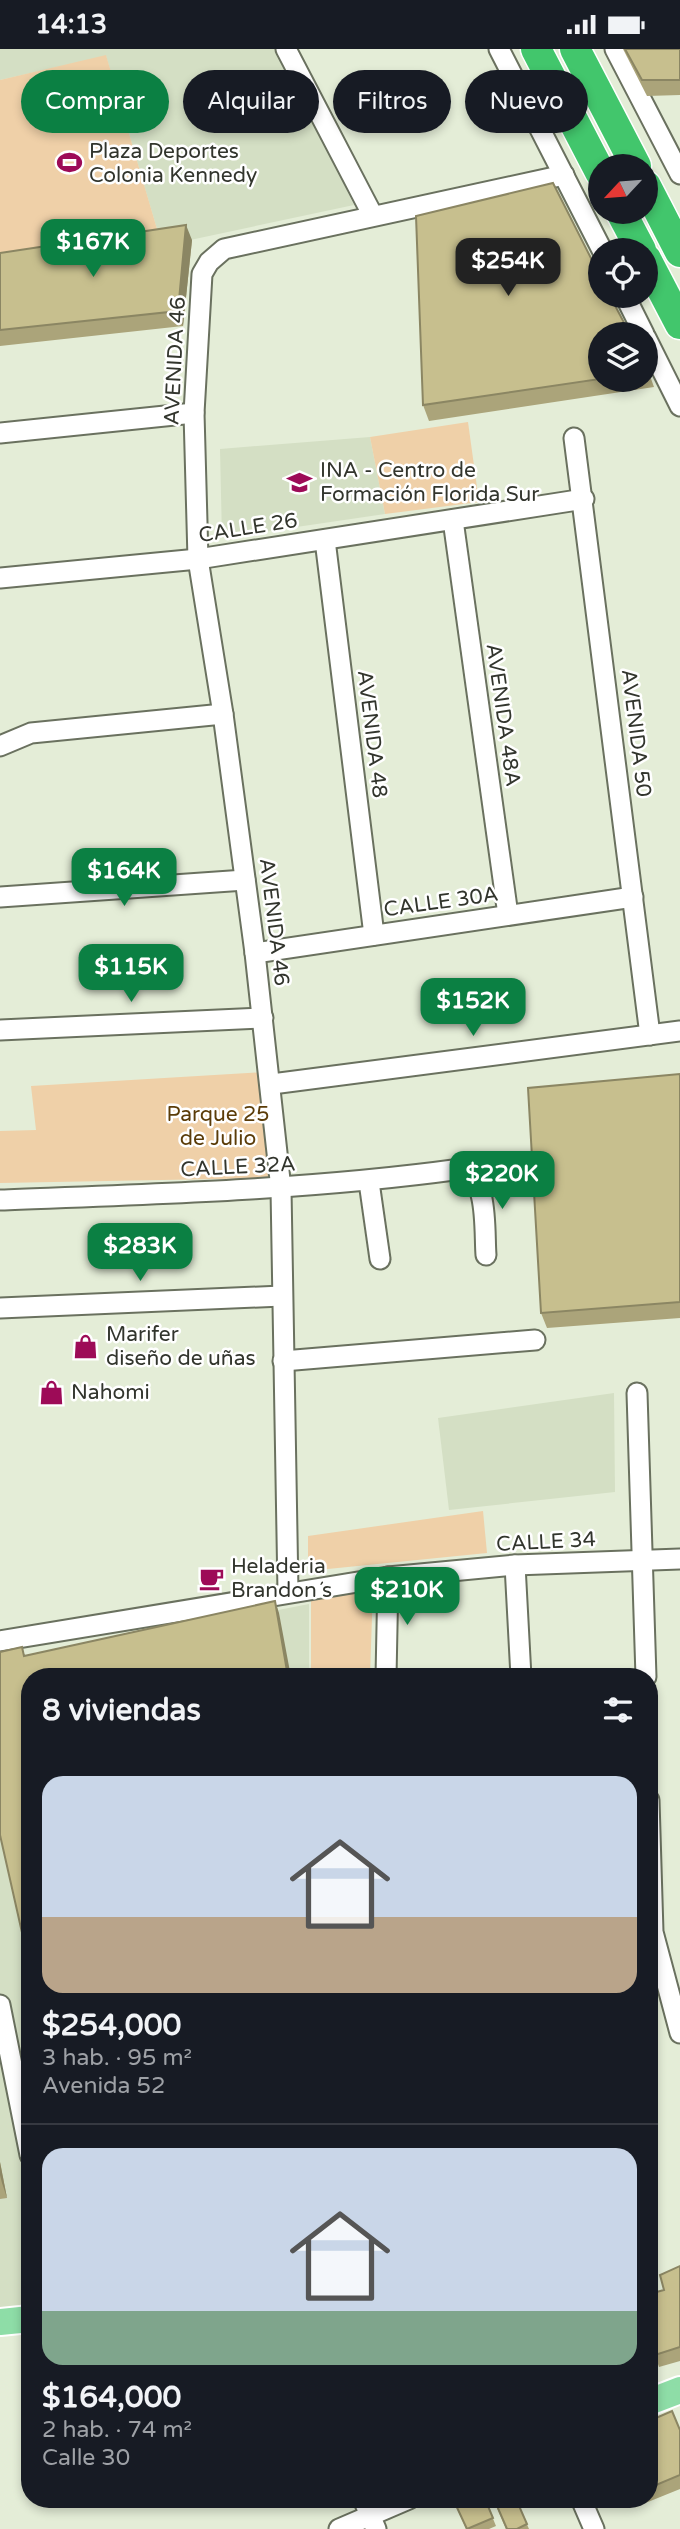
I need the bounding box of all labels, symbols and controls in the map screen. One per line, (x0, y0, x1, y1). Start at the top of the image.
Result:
text: 14:13 (35, 9, 107, 40)
chip: Comprar (21, 70, 169, 133)
chip: Alquilar (183, 70, 319, 133)
chip: Filtros (333, 70, 451, 133)
chip: Nuevo (465, 70, 588, 133)
place label: Plaza Deportes Colonia Kennedy (89, 139, 257, 188)
sports icon: Plaza Deportes Colonia Kennedy (55, 149, 83, 177)
north arrow (588, 154, 658, 224)
map controls (588, 154, 658, 392)
pin: $167K (44, 219, 142, 279)
text: $167K (57, 228, 129, 256)
button: locate (588, 238, 658, 308)
pin: $254K (459, 239, 557, 298)
text: $254K (472, 247, 544, 275)
street label: AVENIDA 46 (159, 296, 191, 426)
button: layers (588, 322, 658, 392)
place label: INA - Centro de Formación Florida Sur (320, 458, 539, 507)
school or university icon: INA - Centro de Formación Florida Sur (286, 468, 314, 496)
street label: CALLE 26 (197, 508, 299, 548)
street label: AVENIDA 48A (481, 642, 525, 788)
street label: AVENIDA 50 (616, 668, 656, 798)
street label: AVENIDA 48 (352, 669, 392, 799)
pin: $164K (75, 849, 173, 908)
text: $164K (88, 857, 160, 885)
street label: AVENIDA 46 (254, 857, 294, 987)
street label: CALLE 30A (382, 882, 500, 922)
pin: $115K (82, 944, 180, 1004)
text: $115K (95, 953, 167, 981)
pin: $152K (424, 979, 522, 1038)
text: $152K (437, 987, 509, 1015)
park label: Parque 25 de Julio (167, 1102, 269, 1151)
street label: CALLE 32A (180, 1151, 296, 1183)
pin: $220K (453, 1151, 551, 1211)
text: $220K (466, 1160, 538, 1188)
pin: $283K (91, 1223, 189, 1283)
text: $283K (104, 1232, 176, 1260)
place label: Marifer diseño de uñas (106, 1322, 256, 1371)
shop icon: Marifer diseño de uñas (72, 1332, 100, 1360)
shop icon: Nahomi (37, 1378, 65, 1406)
place label: Nahomi (71, 1380, 150, 1405)
street label: CALLE 34 (496, 1527, 596, 1557)
place label: Heladeria Brandon´s (231, 1554, 332, 1603)
cafe icon: Heladeria Brandon´s (197, 1564, 225, 1592)
pin: $210K (358, 1567, 456, 1627)
text: $210K (371, 1576, 443, 1604)
icon: filters (599, 1691, 637, 1729)
text: 8 viviendas (42, 1692, 201, 1729)
icon: home (277, 1821, 403, 1947)
text: $254,000 (42, 2007, 181, 2044)
text: 3 hab. · 95 m² (42, 2044, 192, 2072)
text: Avenida 52 (42, 2072, 165, 2100)
icon: home (277, 2193, 403, 2319)
text: $164,000 (42, 2379, 181, 2416)
text: 2 hab. · 74 m² (42, 2416, 192, 2444)
text: Calle 30 (42, 2444, 130, 2472)

